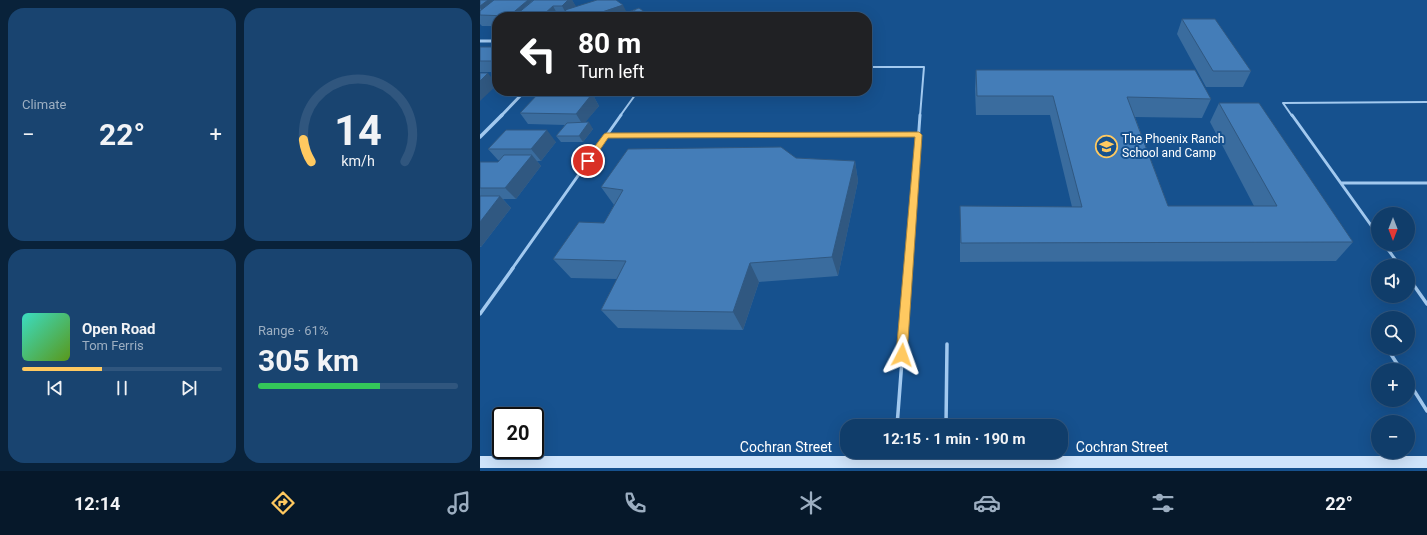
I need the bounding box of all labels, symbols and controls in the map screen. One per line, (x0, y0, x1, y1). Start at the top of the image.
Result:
text: 80 m (578, 27, 641, 60)
icon: left (512, 28, 564, 80)
text: Turn left (578, 61, 644, 82)
text: Climate (22, 97, 66, 112)
text: 14 (334, 106, 382, 155)
text: 22° (99, 117, 145, 152)
text: − (22, 122, 35, 147)
text: + (210, 122, 222, 147)
place label: The Phoenix Ranch School and Camp (1122, 132, 1224, 160)
school or university icon: The Phoenix Ranch School and Camp (1094, 133, 1120, 159)
pin (571, 144, 605, 178)
icon: arrive (577, 150, 599, 172)
text: km/h (341, 153, 375, 169)
north arrow (1371, 207, 1415, 251)
map controls (1371, 207, 1415, 459)
button: sound (1371, 259, 1415, 303)
button: search (1371, 311, 1415, 355)
text: Open Road (82, 320, 156, 338)
text: Range · 61% (258, 323, 328, 338)
position arrow (881, 334, 923, 376)
text: Tom Ferris (82, 338, 144, 353)
text: 305 km (258, 343, 359, 378)
button: + (1371, 363, 1415, 407)
icon: previous (44, 377, 66, 399)
icon: pause (111, 377, 133, 399)
icon: next (178, 377, 200, 399)
speed limit sign: 20 (492, 407, 544, 459)
button: − (1371, 415, 1415, 459)
text: 12:15 · 1 min · 190 m (883, 430, 1025, 448)
street label: Cochran Street (740, 439, 833, 455)
street label: Cochran Street (1076, 439, 1169, 455)
icon: directions (269, 489, 297, 517)
icon: music (445, 489, 473, 517)
icon: phone (621, 489, 649, 517)
icon: climate (797, 489, 825, 517)
icon: car (973, 489, 1001, 517)
icon: filters (1149, 489, 1177, 517)
text: 12:14 (74, 493, 120, 514)
text: 22° (1325, 493, 1353, 514)

